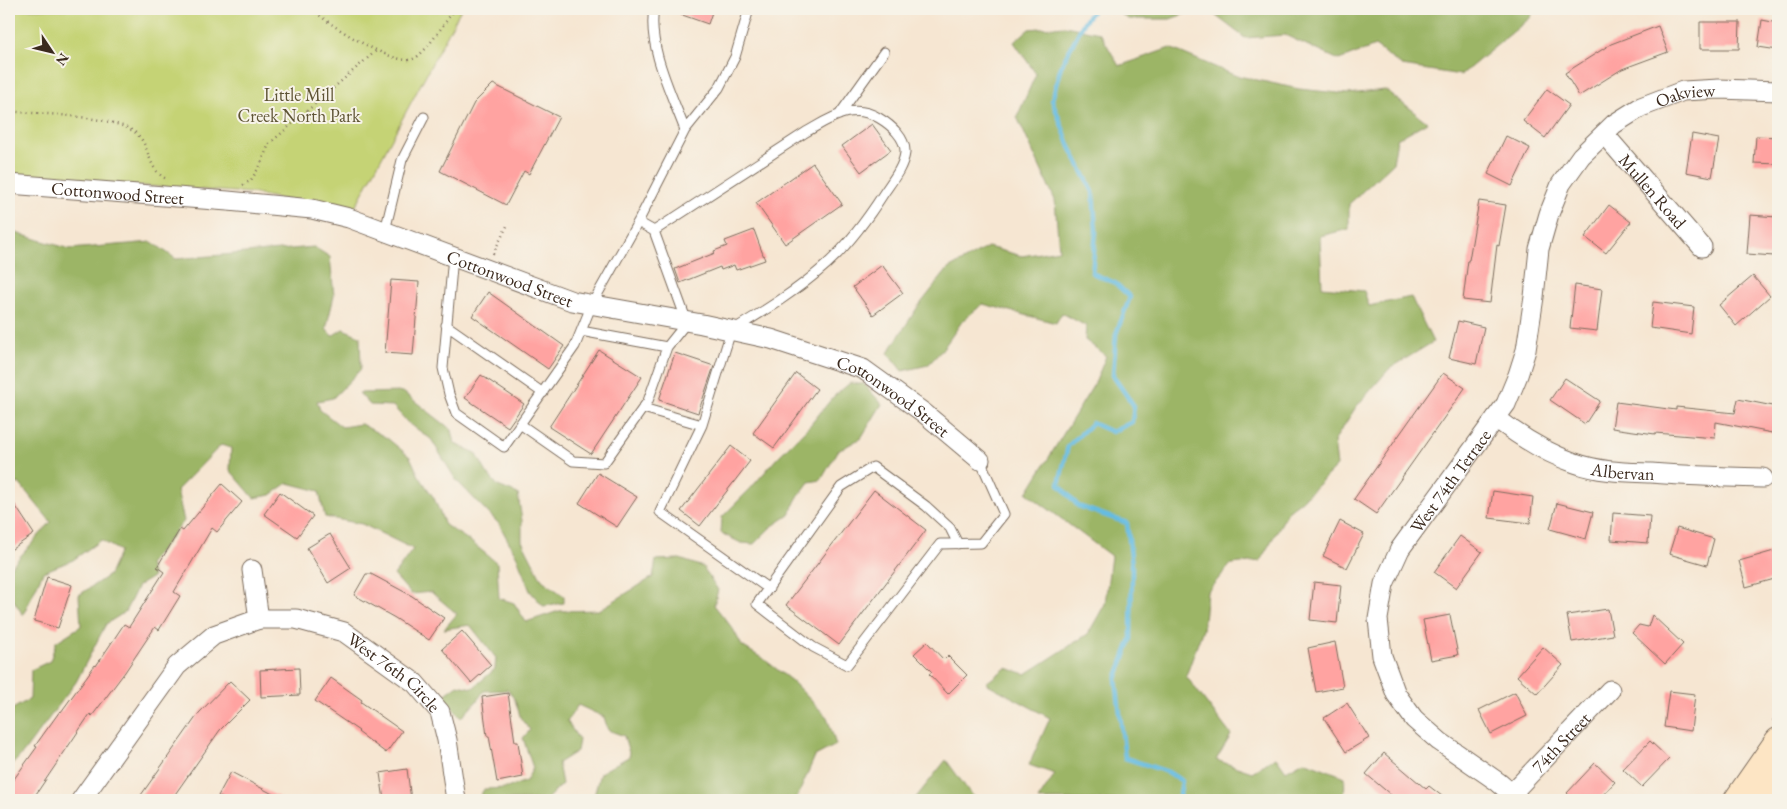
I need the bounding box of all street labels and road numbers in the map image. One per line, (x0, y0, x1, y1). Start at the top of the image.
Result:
street label: Oakview (1652, 78, 1716, 112)
street label: Mullen Road (1614, 148, 1693, 234)
street label: Cottonwood Street (50, 176, 185, 209)
street label: Cottonwood Street (444, 244, 577, 312)
street label: Cottonwood Street (834, 350, 955, 442)
street label: West 74th Terrace (1404, 424, 1496, 537)
street label: Albervan (1588, 456, 1655, 485)
street label: West 76th Circle (343, 627, 446, 716)
street label: 74th Street (1526, 706, 1595, 777)

